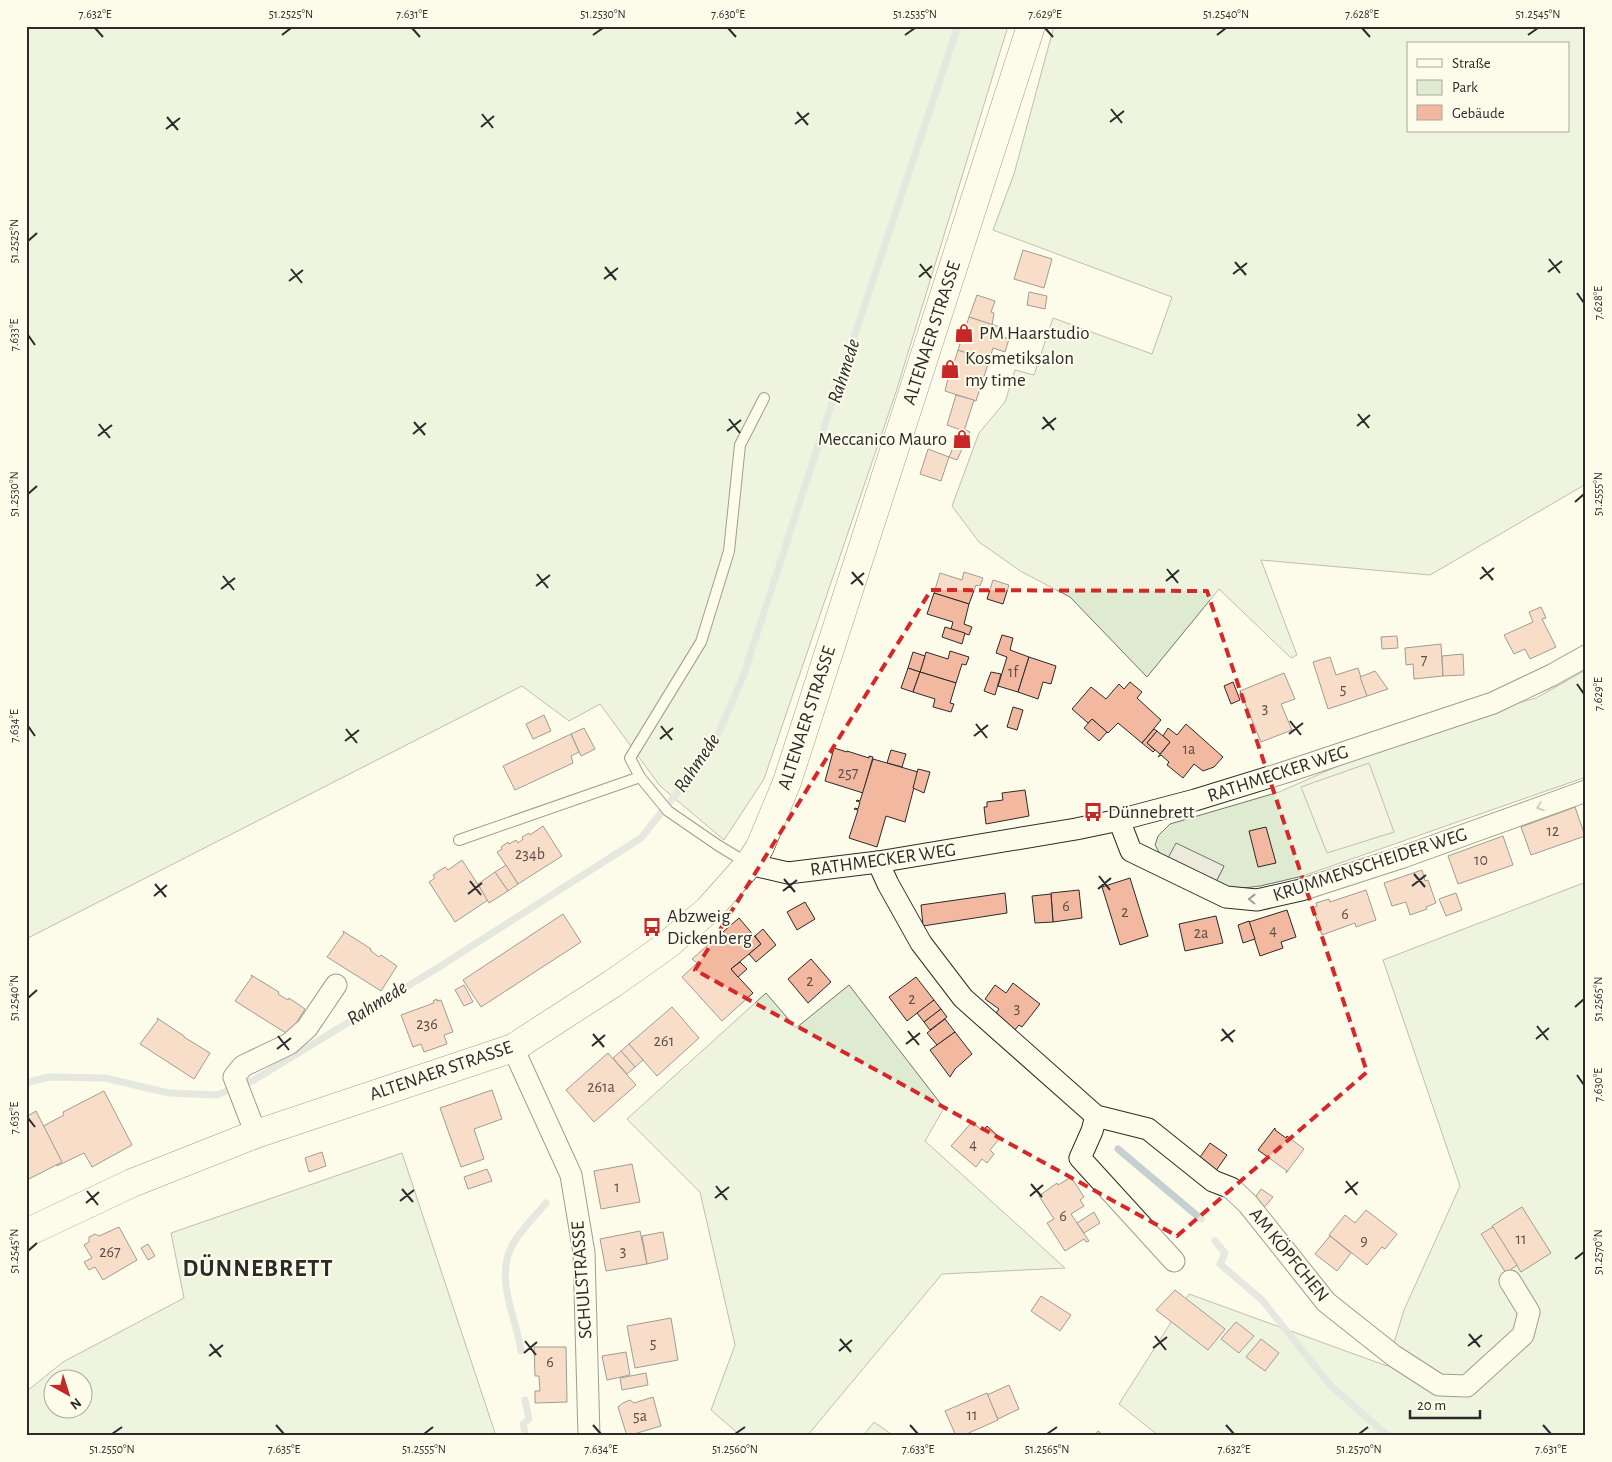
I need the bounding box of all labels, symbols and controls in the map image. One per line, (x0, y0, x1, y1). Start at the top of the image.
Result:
text: 7.632°E (78, 8, 112, 20)
text: 51.2525°N (269, 8, 313, 20)
text: 7.631°E (396, 8, 428, 20)
text: 51.2530°N (580, 8, 626, 20)
text: 7.630°E (711, 8, 745, 20)
text: 51.2535°N (893, 8, 937, 20)
text: 7.629°E (1028, 8, 1062, 20)
text: 51.2540°N (1203, 8, 1249, 20)
text: 7.628°E (1345, 8, 1379, 20)
text: 51.2545°N (1516, 8, 1560, 20)
legend (1407, 42, 1570, 132)
text: Straße (1452, 56, 1491, 71)
text: Park (1452, 80, 1478, 95)
text: Gebäude (1452, 106, 1505, 121)
text: 51.2525°N (8, 219, 20, 263)
street label: ALTENAER STRASSE (900, 259, 964, 407)
text: 7.628°E (1592, 286, 1604, 320)
text: 7.633°E (8, 319, 20, 351)
shop icon: PM Haarstudio (953, 322, 975, 344)
place label: PM Haarstudio (979, 324, 1090, 343)
water label: Rahmede (824, 336, 864, 406)
place label: Kosmetiksalon my time (965, 349, 1074, 390)
shop icon: Kosmetiksalon my time (939, 358, 961, 380)
shop icon: Meccanico Mauro (951, 428, 973, 450)
place label: Meccanico Mauro (818, 430, 947, 449)
text: 51.2530°N (8, 471, 20, 517)
text: 51.2555°N (1592, 472, 1604, 516)
street label: ALTENAER STRASSE (775, 644, 839, 792)
house number: 7 (1421, 652, 1428, 668)
house number: 1f (1008, 664, 1019, 680)
text: 7.629°E (1592, 677, 1604, 711)
house number: 5 (1340, 681, 1346, 697)
house number: 3 (1262, 700, 1268, 716)
text: 7.634°E (8, 709, 20, 743)
water label: Rahmede (670, 730, 724, 796)
house number: 1a (1183, 741, 1195, 757)
street label: RATHMECKER WEG (1205, 742, 1351, 806)
house number: 257 (838, 765, 859, 781)
bus stop icon: Dünnebrett (1082, 801, 1104, 823)
one-way arrow (1536, 802, 1545, 812)
place label: Dünnebrett (1108, 803, 1195, 822)
house number: 12 (1547, 823, 1559, 839)
street label: KRUMMENSCHEIDER WEG (1271, 825, 1469, 905)
street label: RATHMECKER WEG (809, 840, 957, 880)
house number: 234b (515, 846, 545, 862)
house number: 10 (1474, 852, 1488, 868)
one-way arrow (1248, 894, 1256, 904)
house number: 6 (1062, 898, 1070, 914)
house number: 2 (1121, 904, 1129, 920)
house number: 6 (1341, 906, 1349, 922)
place label: Abzweig Dickenberg (667, 907, 753, 948)
bus stop icon: Abzweig Dickenberg (641, 916, 663, 938)
house number: 4 (1269, 922, 1277, 938)
house number: 2a (1194, 925, 1208, 941)
house number: 2 (806, 973, 814, 989)
text: 51.2540°N (8, 975, 20, 1021)
water label: Rahmede (344, 977, 411, 1029)
text: 51.2565°N (1592, 977, 1604, 1021)
house number: 2 (908, 991, 916, 1007)
house number: 3 (1014, 1000, 1020, 1016)
house number: 236 (416, 1016, 438, 1032)
house number: 261 (654, 1033, 674, 1049)
street label: ALTENAER STRASSE (367, 1038, 515, 1104)
text: 7.630°E (1592, 1068, 1604, 1102)
house number: 261a (587, 1079, 615, 1095)
text: 7.635°E (8, 1101, 20, 1134)
house number: 4 (969, 1136, 977, 1152)
house number: 1 (614, 1179, 620, 1195)
street label: AM KÖPFCHEN (1246, 1204, 1333, 1305)
house number: 6 (1059, 1208, 1067, 1224)
street label: SCHULSTRASSE (568, 1220, 596, 1340)
text: 51.2545°N (8, 1229, 20, 1273)
text: 51.2570°N (1592, 1229, 1604, 1275)
house number: 11 (1515, 1231, 1527, 1247)
house number: 9 (1360, 1233, 1368, 1249)
house number: 3 (620, 1243, 626, 1259)
house number: 267 (99, 1244, 121, 1260)
district label: DÜNNEBRETT (182, 1254, 334, 1281)
house number: 5 (650, 1335, 656, 1351)
house number: 6 (546, 1354, 554, 1370)
north arrow (42, 1370, 92, 1420)
scale bar (1410, 1387, 1480, 1419)
text: N (67, 1395, 84, 1412)
text: 20 m (1417, 1398, 1446, 1413)
house number: 11 (966, 1407, 978, 1423)
house number: 5a (633, 1408, 647, 1424)
text: 51.2550°N (89, 1443, 135, 1455)
text: 7.635°E (268, 1443, 301, 1455)
text: 51.2555°N (402, 1443, 446, 1455)
text: 7.634°E (584, 1443, 618, 1455)
text: 51.2560°N (712, 1443, 758, 1455)
text: 7.633°E (902, 1443, 934, 1455)
text: 51.2565°N (1025, 1443, 1069, 1455)
text: 7.632°E (1217, 1443, 1251, 1455)
text: 51.2570°N (1336, 1443, 1382, 1455)
text: 7.631°E (1535, 1443, 1567, 1455)

